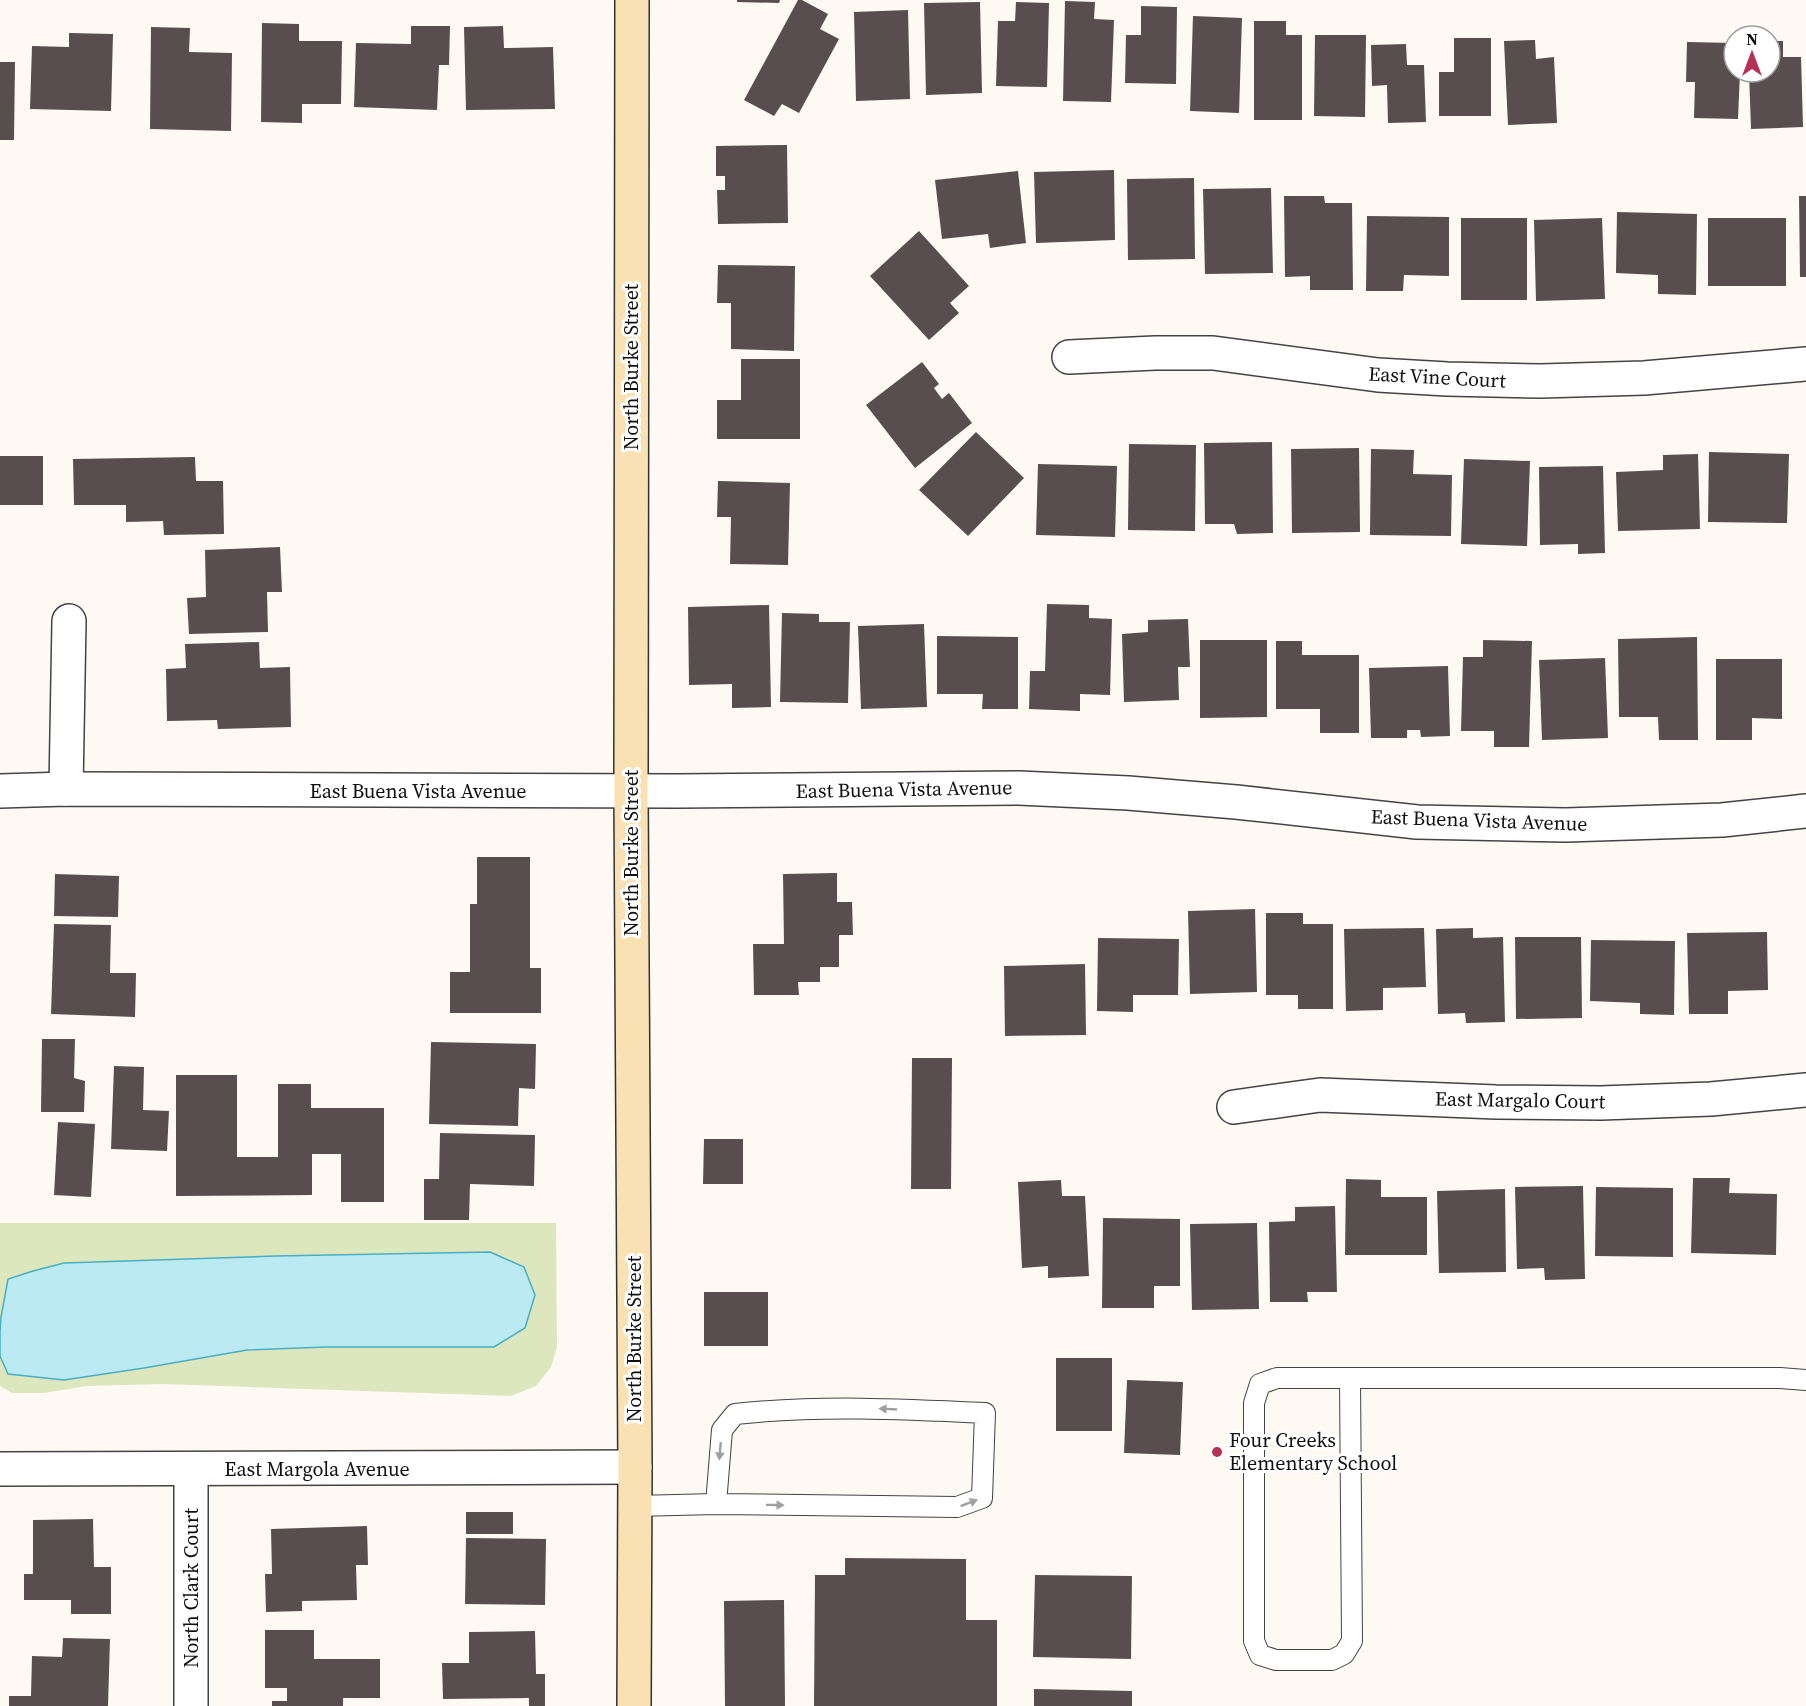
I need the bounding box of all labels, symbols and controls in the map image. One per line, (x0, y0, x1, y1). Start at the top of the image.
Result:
north arrow (1722, 24, 1782, 84)
text: N (1746, 28, 1758, 50)
street label: North Burke Street (617, 283, 645, 450)
street label: East Vine Court (1368, 359, 1507, 395)
street label: North Burke Street (617, 769, 645, 936)
street label: East Buena Vista Avenue (795, 773, 1013, 805)
street label: East Buena Vista Avenue (310, 777, 526, 805)
street label: East Buena Vista Avenue (1370, 802, 1588, 838)
street label: East Margalo Court (1435, 1085, 1606, 1115)
street label: North Burke Street (620, 1255, 648, 1422)
one-way arrow (879, 1404, 898, 1413)
place label: Four Creeks Elementary School (1229, 1426, 1397, 1477)
one-way arrow (716, 1442, 725, 1461)
marker: Four Creeks Elementary School (1210, 1445, 1224, 1459)
street label: East Margola Avenue (224, 1455, 410, 1483)
one-way arrow (960, 1497, 978, 1507)
one-way arrow (765, 1500, 784, 1510)
street label: North Clark Court (177, 1507, 205, 1668)

